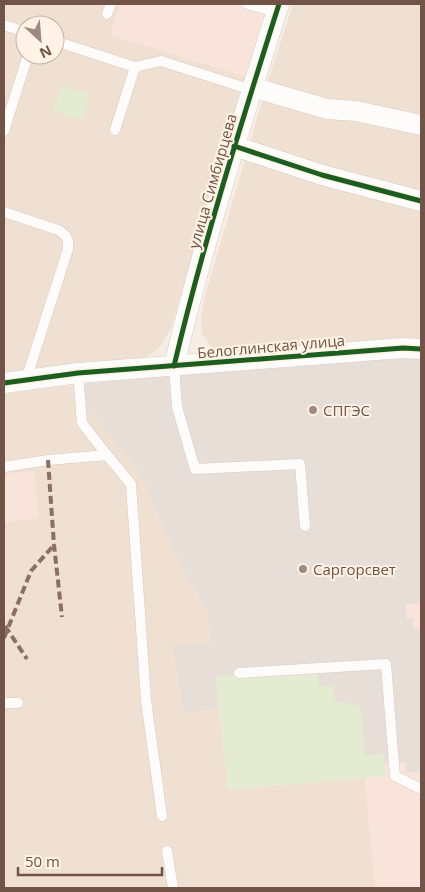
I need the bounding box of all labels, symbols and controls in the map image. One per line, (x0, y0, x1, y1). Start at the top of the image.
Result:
north arrow (15, 15, 65, 65)
text: N (37, 41, 55, 63)
street label: улица Симбирцева (183, 111, 241, 251)
street label: Белоглинская улица (196, 330, 346, 362)
place label: СПГЭС (323, 400, 370, 420)
marker: СПГЭС (307, 404, 319, 416)
place label: Саргорсвет (313, 559, 396, 579)
marker: Саргорсвет (297, 563, 309, 575)
scale bar (18, 844, 161, 876)
text: 50 m (25, 851, 60, 871)

